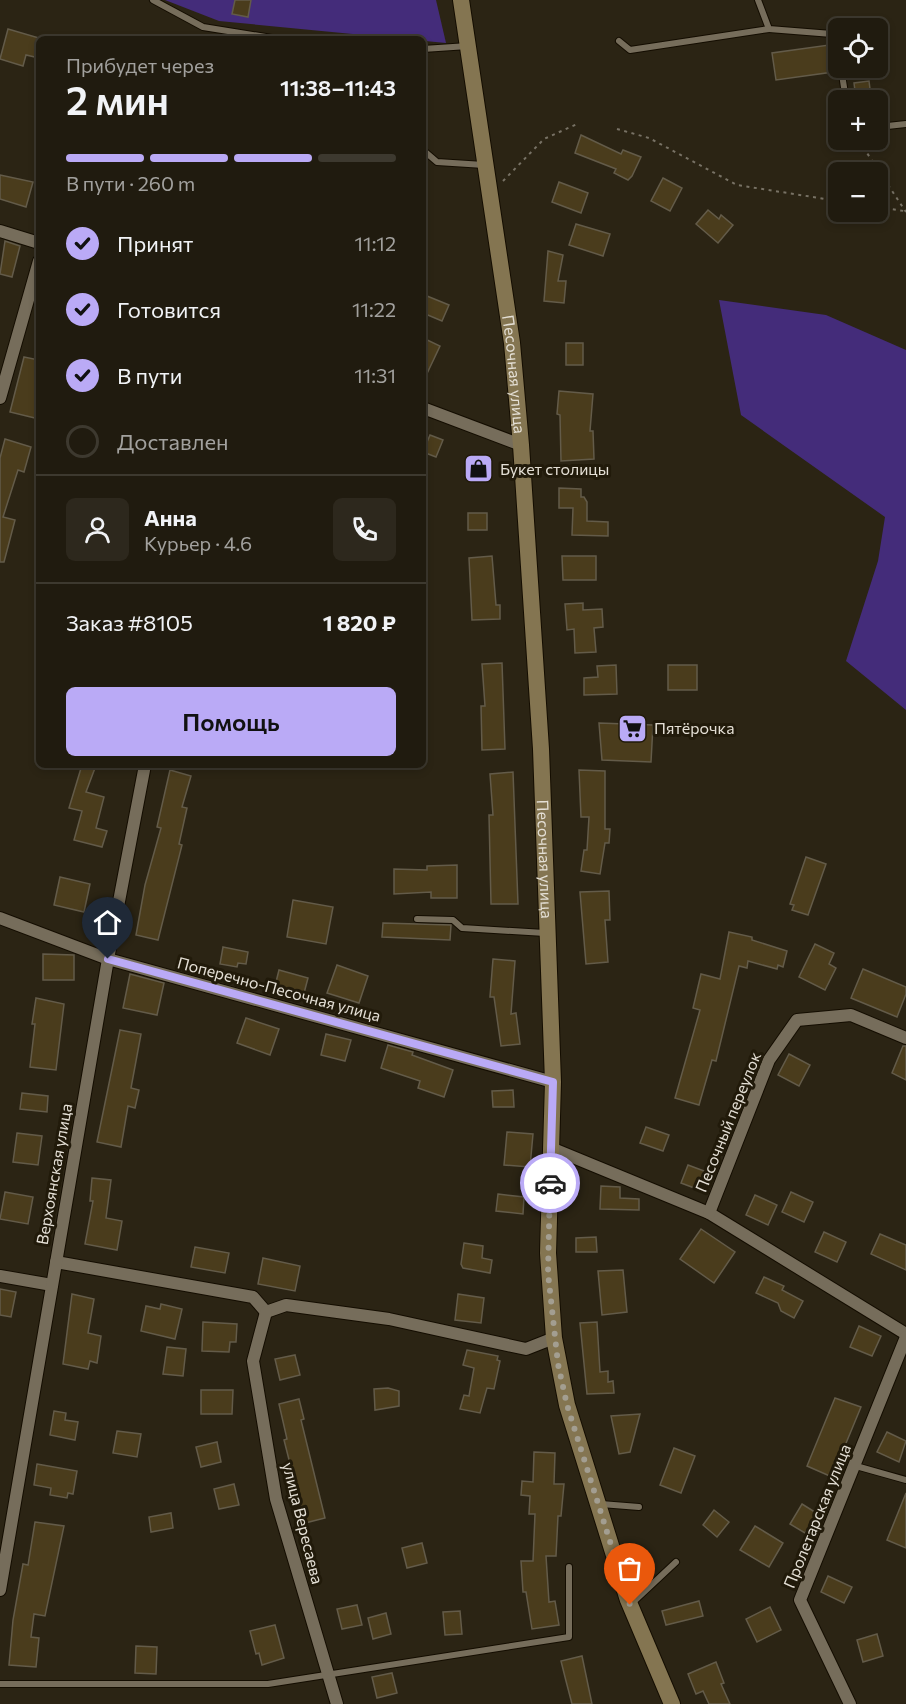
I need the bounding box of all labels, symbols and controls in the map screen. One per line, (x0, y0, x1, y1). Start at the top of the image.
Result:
map controls (828, 18, 888, 222)
button: locate (828, 18, 888, 78)
text: Прибудет через (66, 53, 214, 77)
text: 11:38–11:43 (280, 74, 396, 101)
text: 2 мин (66, 75, 169, 123)
button: + (828, 90, 888, 150)
button: − (828, 162, 888, 222)
text: В пути · 260 m (66, 171, 195, 195)
icon: check (66, 227, 99, 260)
text: Принят (117, 230, 193, 257)
text: 11:12 (355, 231, 396, 255)
icon: check (66, 293, 99, 326)
text: Готовится (117, 296, 221, 323)
text: 11:22 (352, 297, 396, 321)
street label: Песочная улица (499, 314, 530, 434)
icon: check (66, 359, 99, 392)
text: В пути (117, 362, 182, 389)
text: 11:31 (354, 363, 396, 387)
text: Доставлен (117, 428, 229, 455)
shop icon: Букет столицы (463, 453, 495, 485)
place label: Букет столицы (500, 459, 609, 478)
button: person (66, 498, 129, 561)
button: phone (333, 498, 396, 561)
text: Анна (144, 504, 197, 531)
text: Курьер · 4.6 (144, 531, 252, 555)
text: Заказ #8105 (66, 609, 193, 636)
text: 1 820 ₽ (323, 609, 396, 636)
button: Помощь (66, 687, 396, 756)
supermarket icon: Пятёрочка (617, 712, 649, 744)
place label: Пятёрочка (654, 718, 734, 737)
street label: Песочная улица (534, 799, 557, 919)
pin (82, 897, 133, 959)
icon: home (91, 906, 124, 939)
street label: Поперечно-Песочная улица (175, 952, 383, 1025)
street label: Песочный переулок (691, 1049, 765, 1195)
street label: Верхоянская улица (32, 1102, 75, 1246)
courier (520, 1153, 580, 1213)
icon: car (534, 1167, 567, 1200)
street label: Пролетарская улица (779, 1441, 854, 1591)
street label: улица Вересаева (279, 1460, 328, 1586)
pin (604, 1543, 655, 1605)
icon: bag (613, 1552, 646, 1585)

